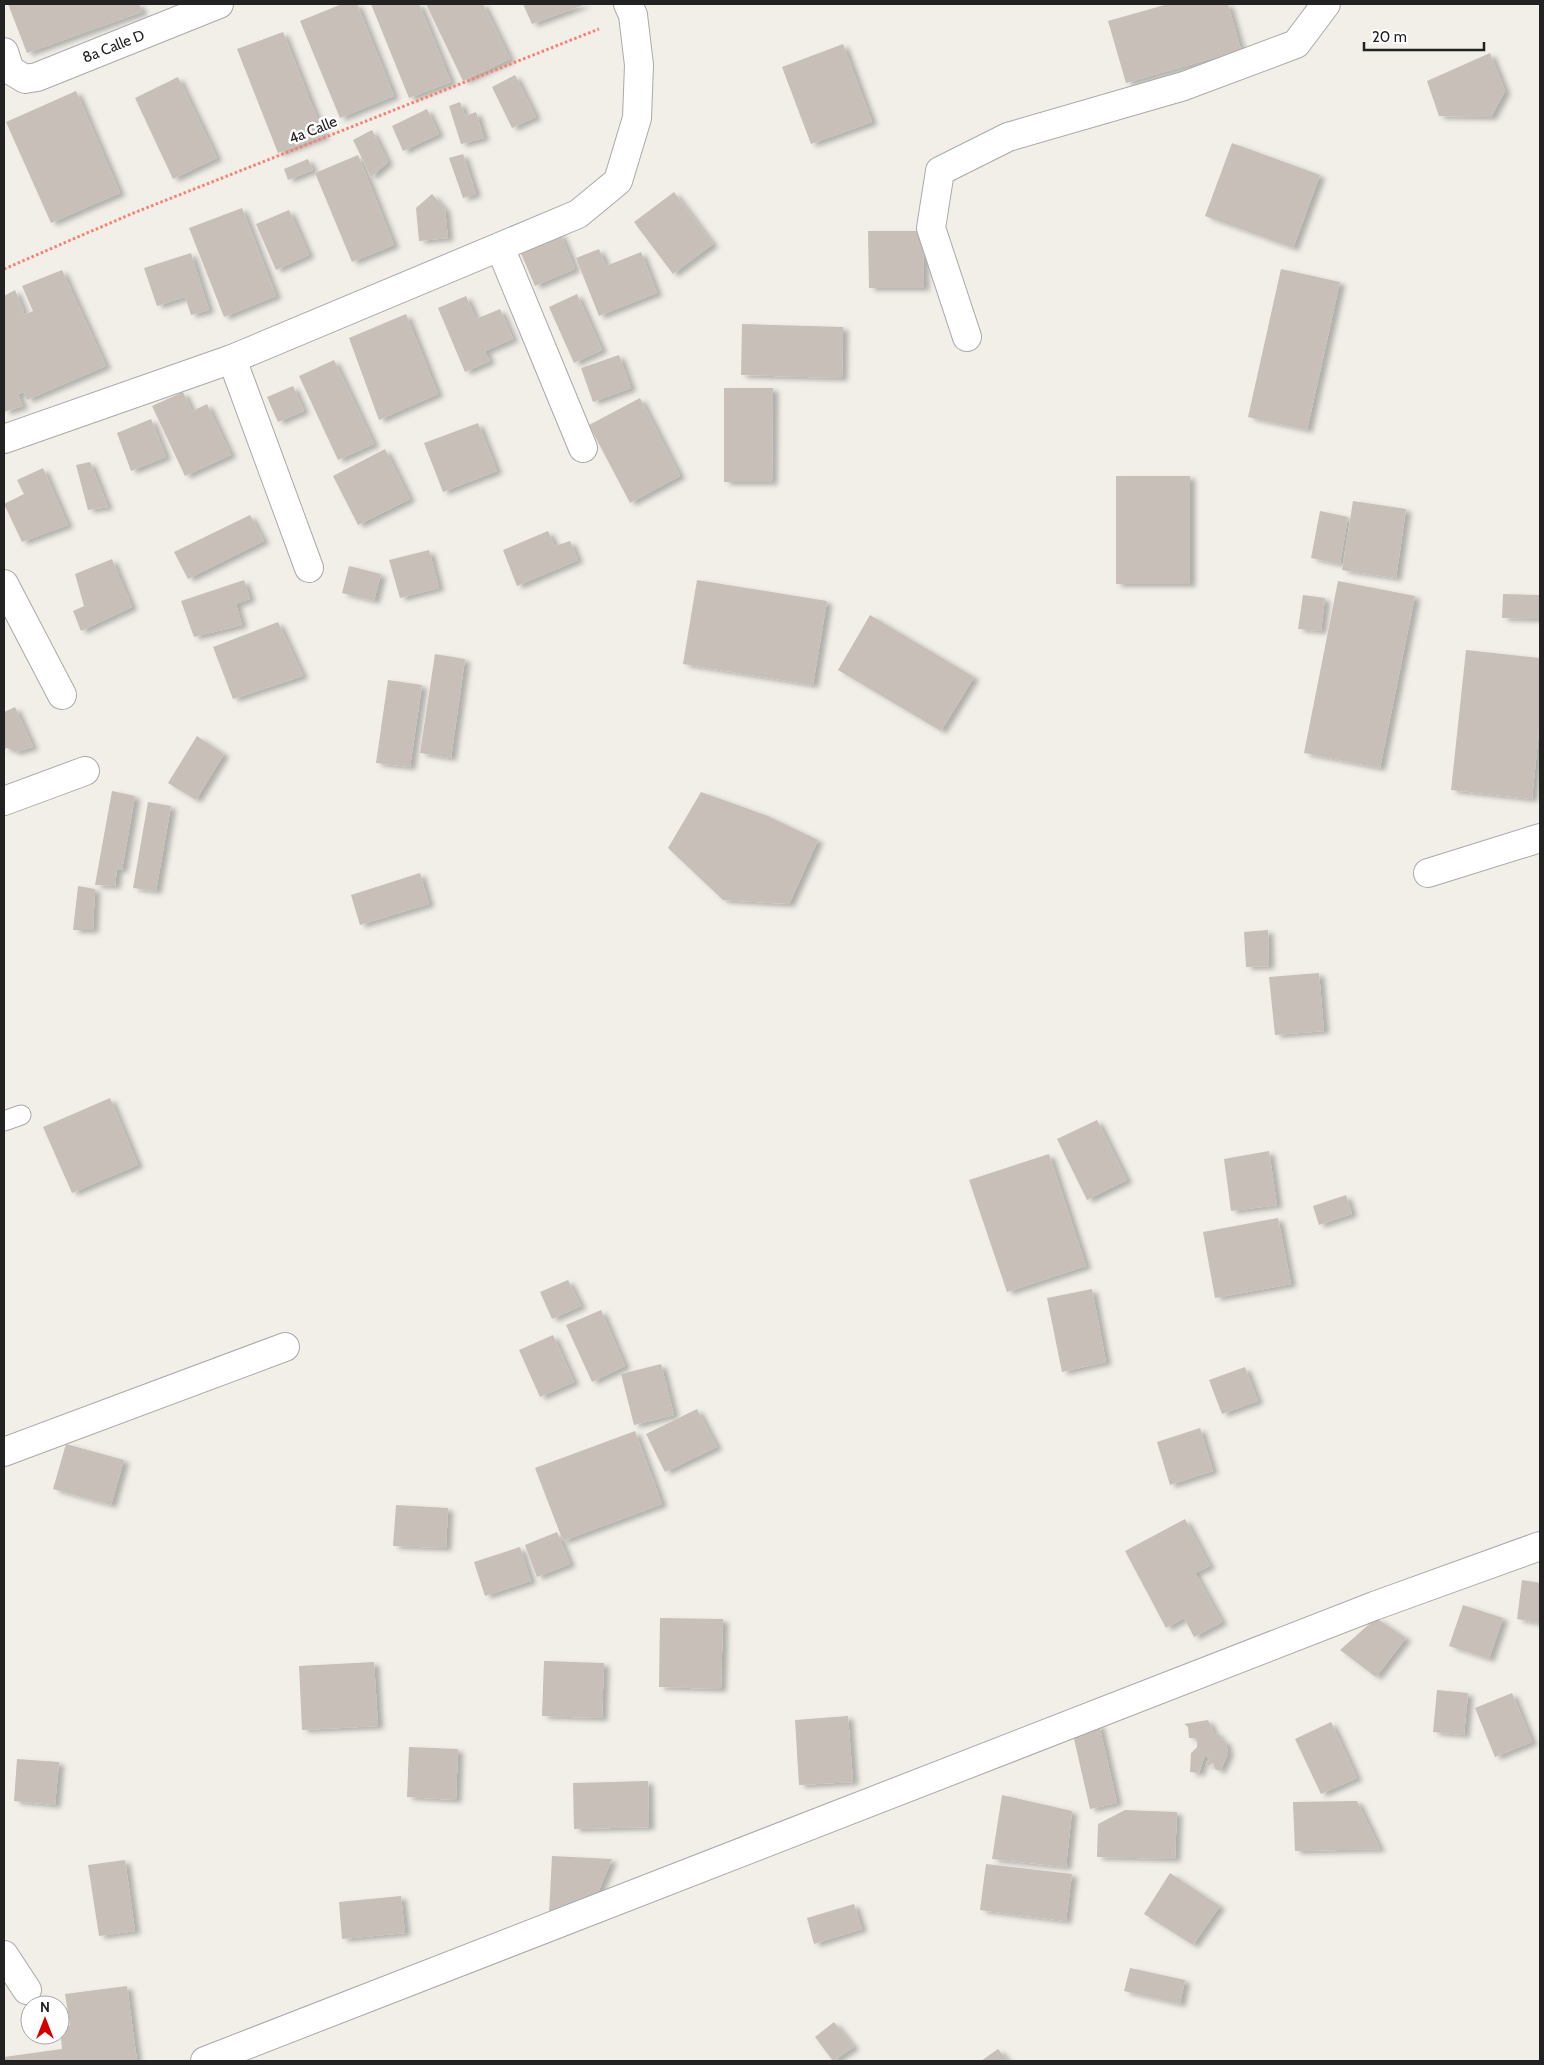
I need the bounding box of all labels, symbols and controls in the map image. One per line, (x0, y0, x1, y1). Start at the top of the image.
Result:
scale bar (1364, 20, 1484, 52)
street label: 8a Calle D (80, 26, 147, 67)
text: 20 m (1372, 28, 1407, 46)
street label: 4a Calle (286, 112, 340, 148)
north arrow (20, 1995, 70, 2045)
text: N (40, 1998, 50, 2016)

